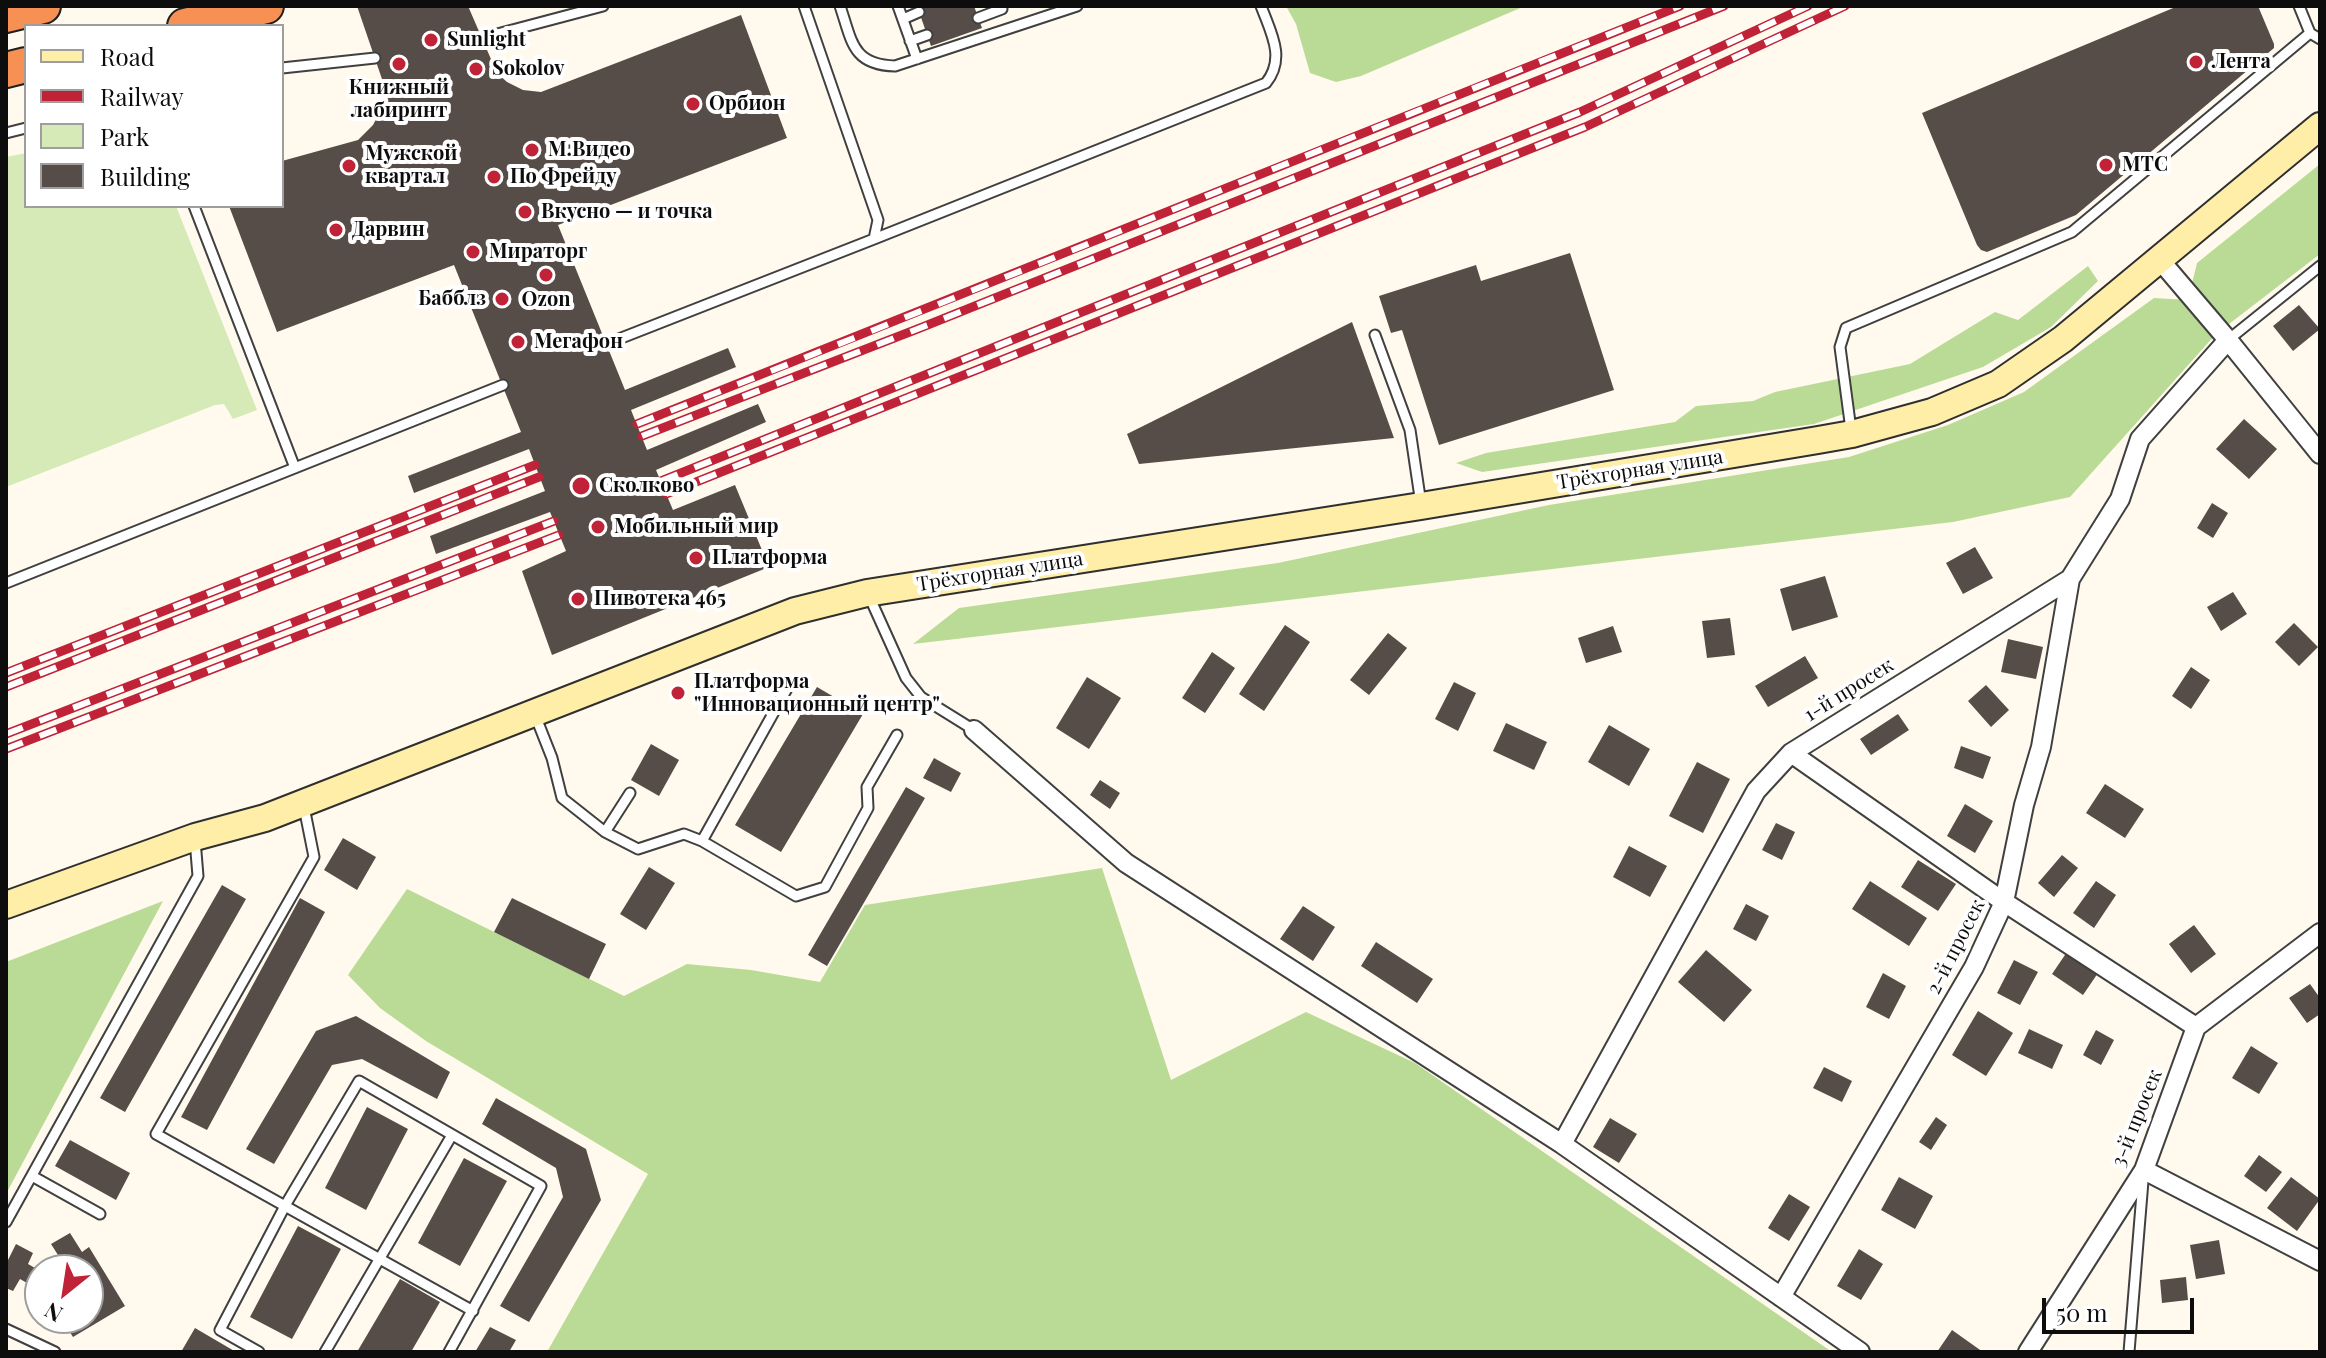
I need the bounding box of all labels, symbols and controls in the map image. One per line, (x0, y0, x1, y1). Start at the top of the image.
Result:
legend (24, 24, 284, 208)
place label: Sunlight (447, 28, 526, 52)
marker: Sunlight (422, 31, 440, 49)
text: Road (100, 40, 155, 72)
place label: Лента (2212, 50, 2271, 74)
marker: Лента (2187, 53, 2205, 71)
marker: Книжный лабиринт (390, 55, 408, 73)
place label: Sokolov (492, 57, 564, 81)
marker: Sokolov (467, 60, 485, 78)
place label: Книжный лабиринт (349, 76, 449, 123)
text: Railway (100, 80, 184, 112)
place label: Орбион (709, 92, 786, 116)
marker: Орбион (684, 95, 702, 113)
text: Park (100, 120, 149, 152)
place label: М.Видео (548, 138, 631, 162)
marker: М.Видео (523, 141, 541, 159)
place label: Мужской квартал (365, 142, 457, 189)
place label: МТС (2122, 153, 2168, 177)
marker: МТС (2097, 156, 2115, 174)
marker: Мужской квартал (340, 157, 358, 175)
text: Building (100, 160, 190, 192)
place label: По Фрейду (510, 165, 617, 189)
marker: По Фрейду (485, 168, 503, 186)
place label: Вкусно — и точка (541, 200, 713, 224)
marker: Вкусно — и точка (516, 203, 534, 221)
place label: Дарвин (352, 218, 425, 242)
marker: Дарвин (327, 221, 345, 239)
place label: Мираторг (489, 240, 587, 264)
marker: Мираторг (464, 243, 482, 261)
marker: Ozon (537, 266, 555, 284)
place label: Бабблз (418, 287, 486, 311)
place label: Ozon (522, 288, 570, 312)
marker: Бабблз (493, 290, 511, 308)
place label: Мегафон (534, 330, 623, 354)
marker: Мегафон (509, 333, 527, 351)
street label: Трёхгорная улица (1555, 445, 1725, 495)
place label: Сколково (599, 474, 694, 498)
marker: Сколково (570, 475, 592, 497)
place label: Мобильный мир (614, 515, 778, 539)
marker: Мобильный мир (589, 518, 607, 536)
place label: Платформа (712, 546, 827, 570)
street label: Трёхгорная улица (915, 547, 1085, 597)
marker: Платформа (687, 549, 705, 567)
place label: Пивотека 465 (594, 587, 726, 611)
marker: Пивотека 465 (569, 590, 587, 608)
street label: 1-й просек (1800, 653, 1898, 727)
place label: Платформа "Инновационный центр" (694, 670, 940, 717)
marker: Платформа "Инновационный центр" (669, 684, 687, 702)
street label: 2-й просек (1922, 896, 1990, 998)
street label: 3-й просек (2107, 1066, 2167, 1170)
north arrow (24, 1254, 104, 1334)
scale bar (2046, 1282, 2198, 1332)
text: N (39, 1296, 67, 1330)
text: 50 m (2056, 1296, 2108, 1328)

